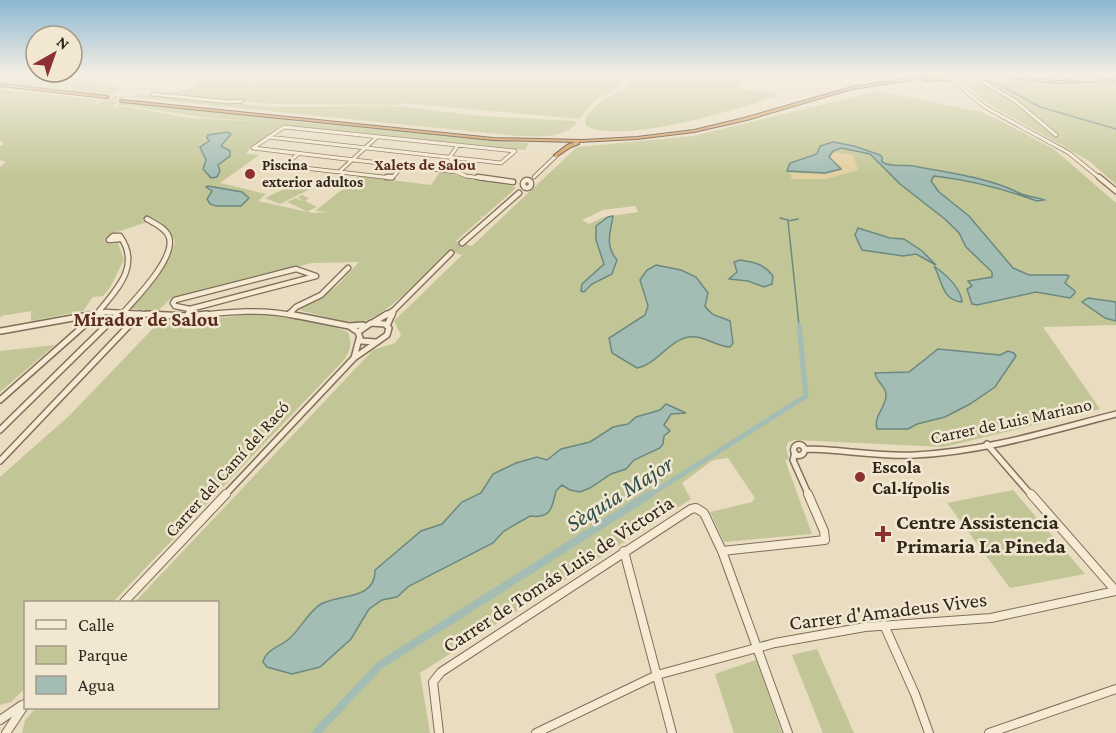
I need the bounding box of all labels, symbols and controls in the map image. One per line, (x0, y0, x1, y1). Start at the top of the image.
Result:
north arrow (24, 24, 84, 84)
text: N (54, 33, 73, 53)
district label: Xalets de Salou (374, 156, 476, 173)
place label: Piscina exterior adultos (262, 157, 363, 190)
marker: Piscina exterior adultos (243, 167, 257, 181)
district label: Mirador de Salou (73, 308, 219, 330)
street label: Carrer de Luis Mariano (928, 394, 1094, 448)
street label: Carrer del Camí del Racó (161, 397, 293, 541)
water label: Sèquia Major (560, 449, 679, 537)
place label: Escola Cal·lípolis (872, 457, 950, 498)
marker: Escola Cal·lípolis (853, 470, 867, 484)
street label: Carrer de Tomás Luis de Victoria (438, 490, 678, 658)
place label: Centre Assistencia Primaria La Pineda (896, 510, 1067, 558)
marker: Centre Assistencia Primaria La Pineda (874, 525, 892, 543)
street label: Carrer d'Amadeus Vives (788, 587, 988, 635)
legend (24, 601, 219, 709)
text: Calle (78, 615, 114, 635)
text: Parque (78, 645, 128, 665)
text: Agua (78, 675, 115, 695)

